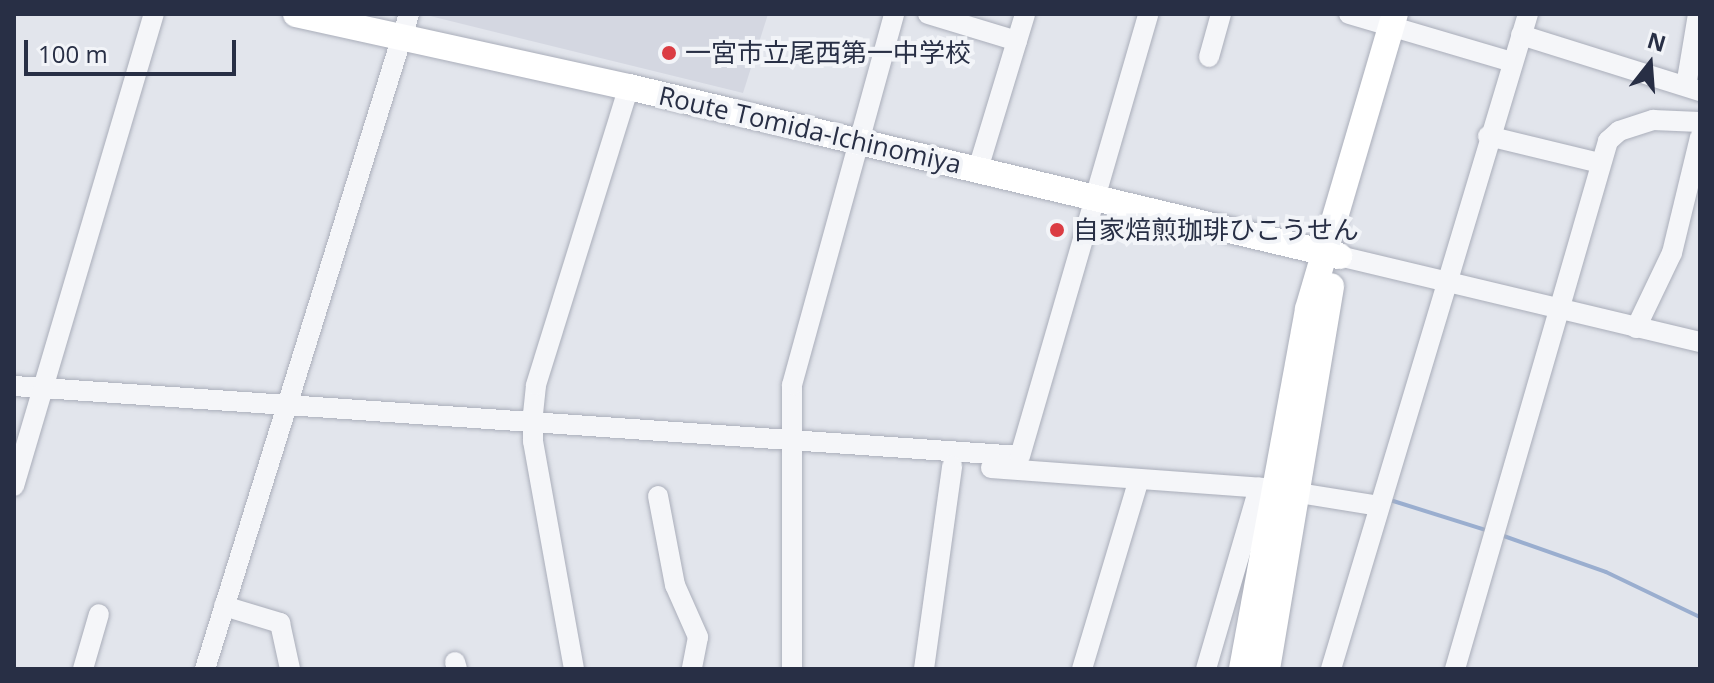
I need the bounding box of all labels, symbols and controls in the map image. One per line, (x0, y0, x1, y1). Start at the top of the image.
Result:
scale bar (28, 24, 240, 74)
north arrow (1610, 24, 1690, 104)
text: N (1644, 24, 1670, 58)
text: 100 m (38, 37, 108, 70)
place label: 一宮市立尾西第一中学校 (685, 37, 971, 69)
marker: 一宮市立尾西第一中学校 (660, 44, 678, 62)
street label: Route Tomida-Ichinomiya (656, 80, 964, 180)
place label: 自家焙煎珈琲ひこうせん (1073, 214, 1359, 246)
marker: 自家焙煎珈琲ひこうせん (1048, 221, 1066, 239)

